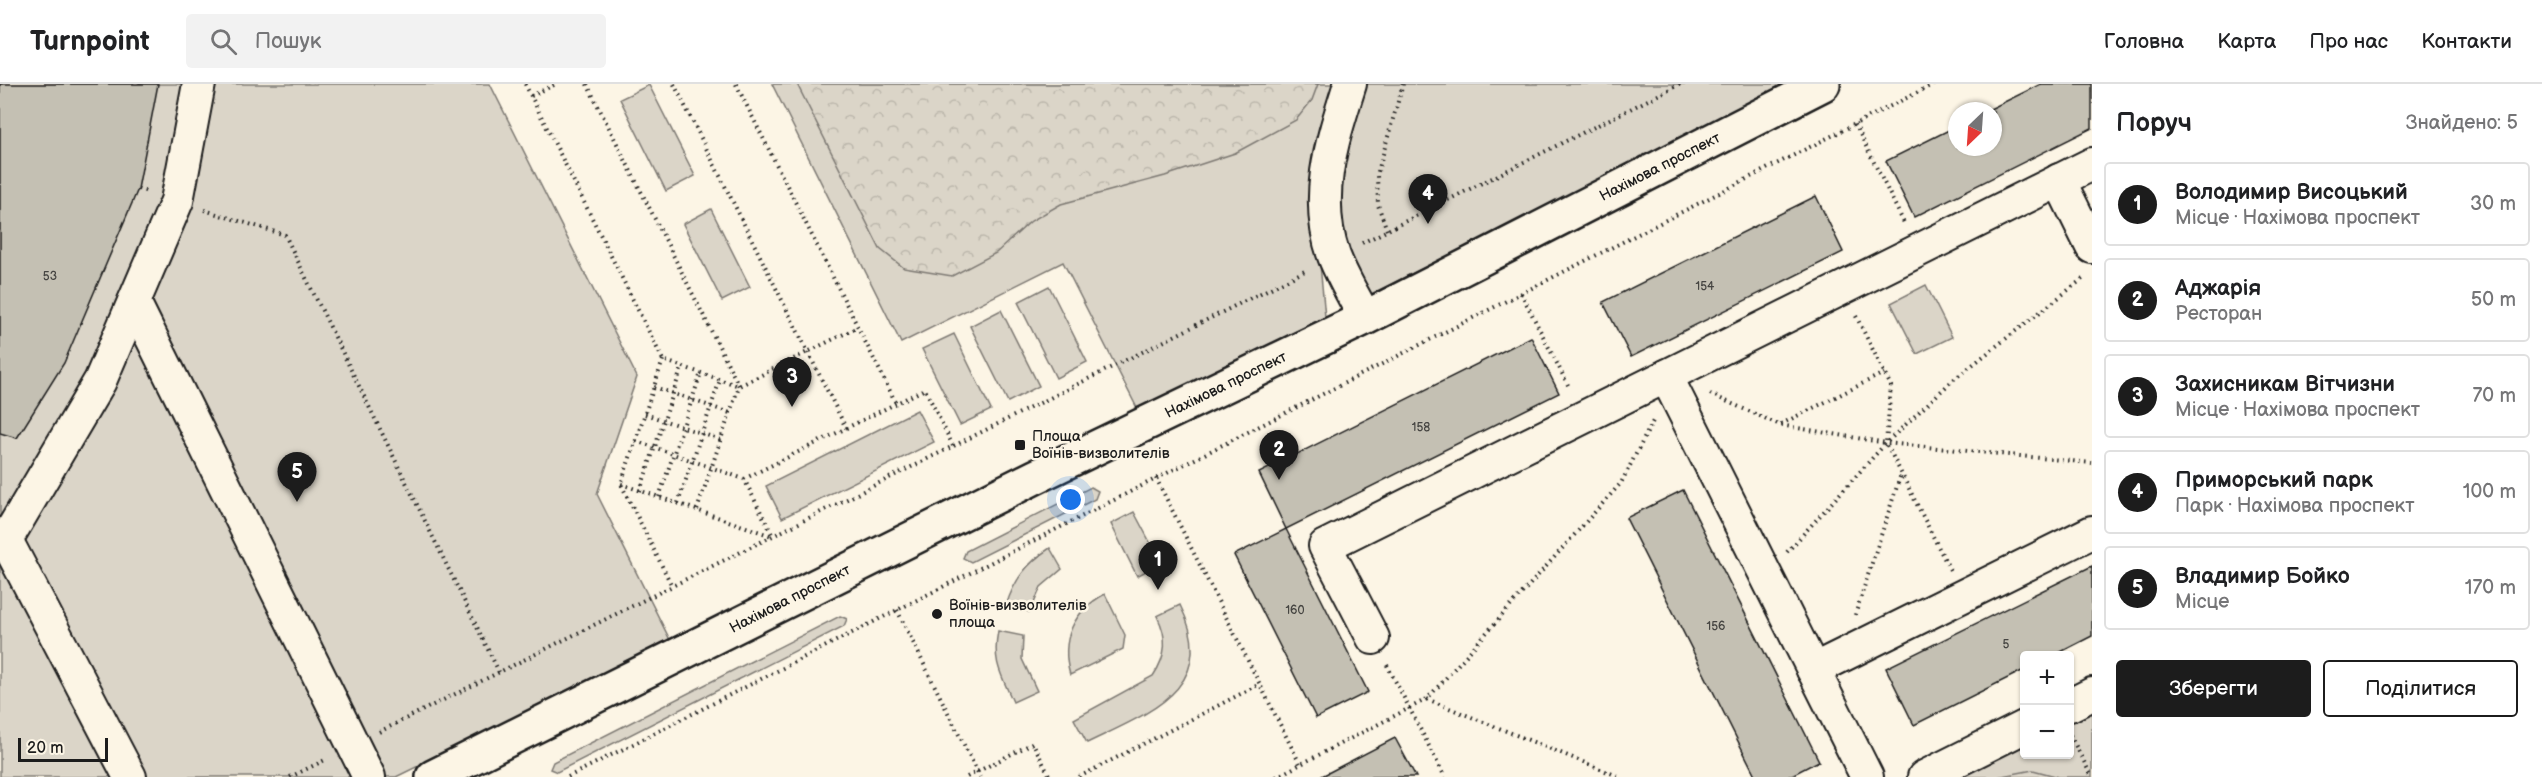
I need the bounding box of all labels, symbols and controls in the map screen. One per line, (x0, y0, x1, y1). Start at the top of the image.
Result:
search box (186, 14, 606, 68)
text: Turnpoint (30, 25, 150, 58)
icon: search (207, 25, 240, 58)
text: Пошук (255, 28, 321, 55)
text: Головна (2104, 29, 2184, 54)
text: Карта (2217, 29, 2276, 54)
text: Про нас (2309, 29, 2388, 54)
text: Контакти (2421, 29, 2512, 54)
north arrow (1948, 102, 2002, 156)
text: Поруч (2116, 108, 2192, 139)
text: Знайдено: 5 (2406, 111, 2518, 135)
street label: Нахімова проспект (1596, 128, 1724, 206)
pin: 4 (1408, 174, 1448, 224)
text: Володимир Висоцький (2175, 179, 2408, 206)
text: 1 (2133, 192, 2142, 216)
text: 30 m (2470, 192, 2516, 216)
text: Місце · Нахімова проспект (2175, 206, 2420, 230)
house number: 53 (43, 269, 57, 284)
text: Аджарія (2175, 275, 2261, 302)
house number: 154 (1696, 279, 1715, 294)
text: 2 (2132, 288, 2143, 312)
text: 50 m (2471, 288, 2516, 312)
text: Ресторан (2175, 302, 2262, 326)
street label: Нахімова проспект (1162, 347, 1290, 423)
pin: 3 (772, 358, 812, 407)
text: Захисникам Вітчизни (2175, 371, 2395, 398)
text: 3 (2132, 384, 2143, 408)
text: 70 m (2472, 384, 2516, 408)
text: Місце · Нахімова проспект (2175, 398, 2420, 422)
house number: 158 (1412, 420, 1430, 435)
place label: Площа Воїнів-визволителів (1032, 427, 1170, 463)
pin: 2 (1260, 430, 1298, 480)
marker: Площа Воїнів-визволителів (1013, 438, 1027, 452)
pin: 5 (278, 452, 316, 502)
text: Приморський парк (2175, 467, 2373, 494)
text: 4 (2132, 480, 2143, 504)
text: 100 m (2463, 480, 2516, 504)
your location (1056, 485, 1085, 514)
text: Парк · Нахімова проспект (2175, 494, 2414, 518)
pin: 1 (1138, 540, 1178, 590)
street label: Нахімова проспект (726, 560, 854, 638)
text: Владимир Бойко (2175, 563, 2350, 590)
text: 5 (2132, 576, 2143, 600)
text: 170 m (2465, 576, 2516, 600)
text: Місце (2175, 590, 2229, 614)
place label: Воїнів-визволителів площа (949, 596, 1087, 632)
house number: 160 (1285, 603, 1305, 618)
marker: Воїнів-визволителів площа (930, 607, 944, 621)
house number: 156 (1707, 619, 1725, 634)
house number: 5 (2003, 637, 2010, 652)
map controls (2020, 651, 2074, 759)
button: + (2020, 651, 2074, 705)
button: Зберегти (2116, 660, 2311, 717)
button: Поділитися (2323, 660, 2518, 717)
button: − (2020, 705, 2074, 759)
scale bar (18, 735, 108, 762)
text: 20 m (27, 739, 63, 758)

